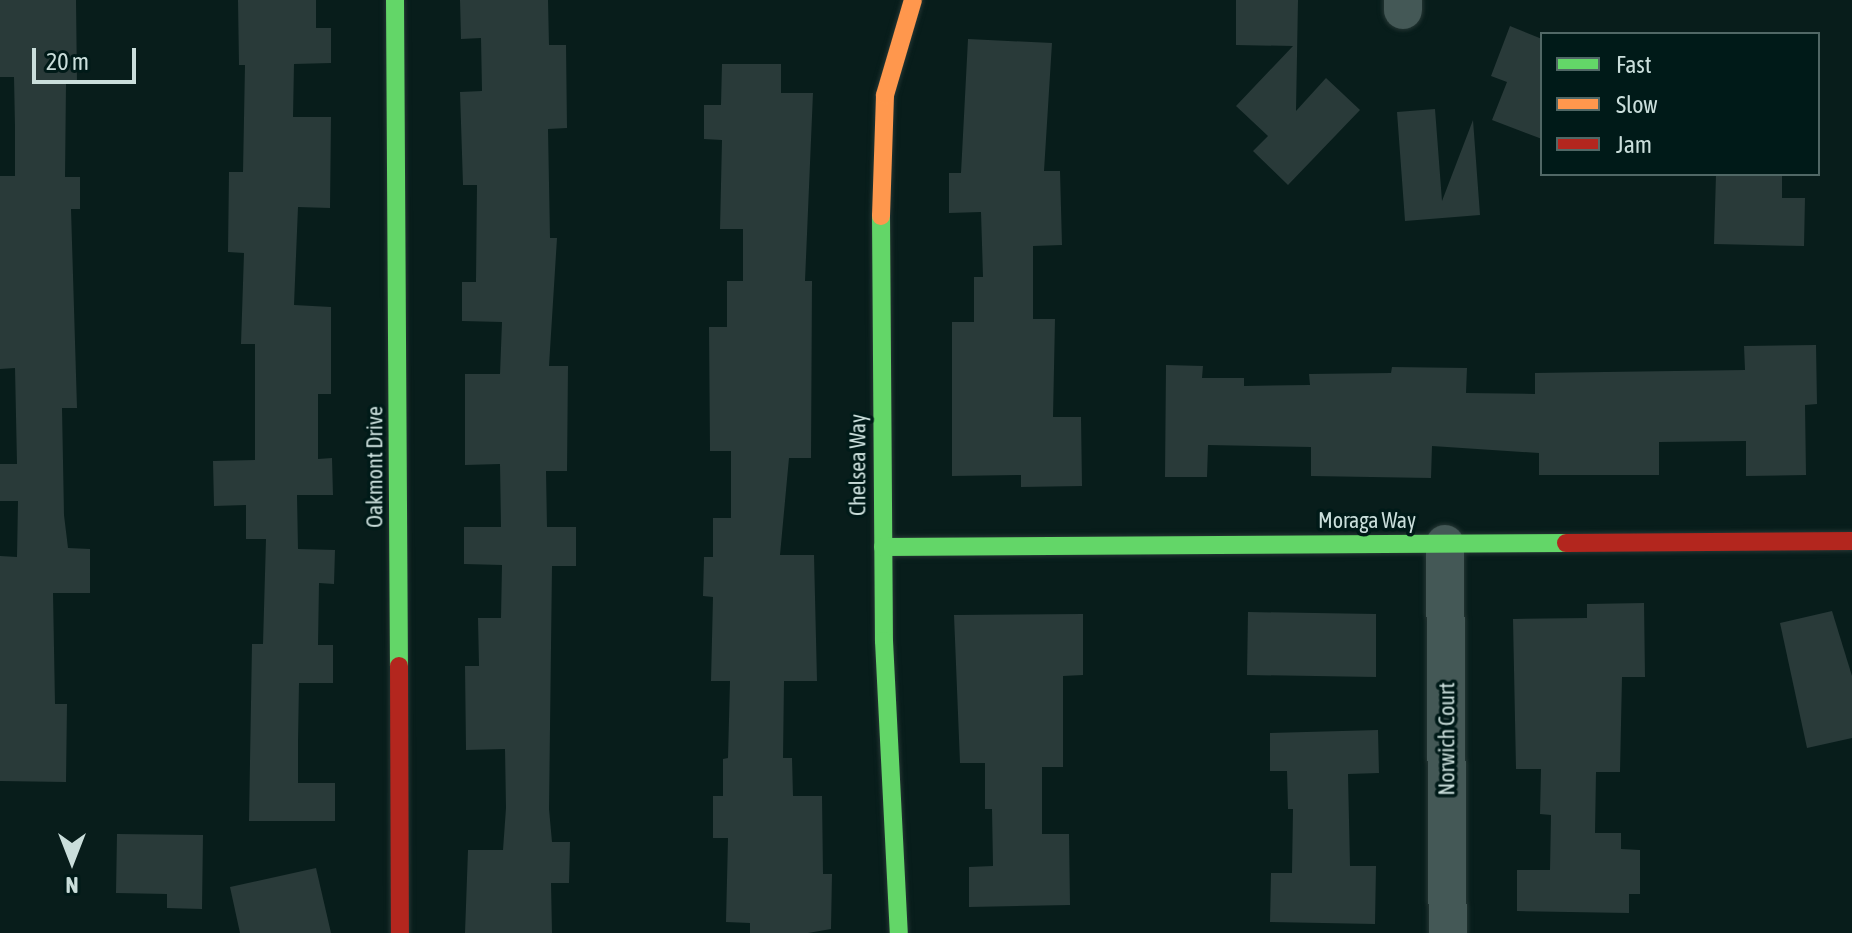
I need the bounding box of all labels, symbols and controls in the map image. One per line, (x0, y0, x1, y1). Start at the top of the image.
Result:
scale bar (36, 32, 140, 82)
legend (1540, 32, 1820, 176)
text: 20 m (46, 48, 89, 75)
text: Fast (1616, 51, 1652, 78)
text: Slow (1616, 91, 1658, 118)
text: Jam (1616, 131, 1652, 158)
street label: Oakmont Drive (362, 406, 388, 528)
street label: Chelsea Way (845, 414, 871, 516)
street label: Moraga Way (1318, 508, 1416, 534)
street label: Norwich Court (1434, 682, 1460, 796)
north arrow (32, 821, 112, 901)
text: N (66, 872, 79, 898)

